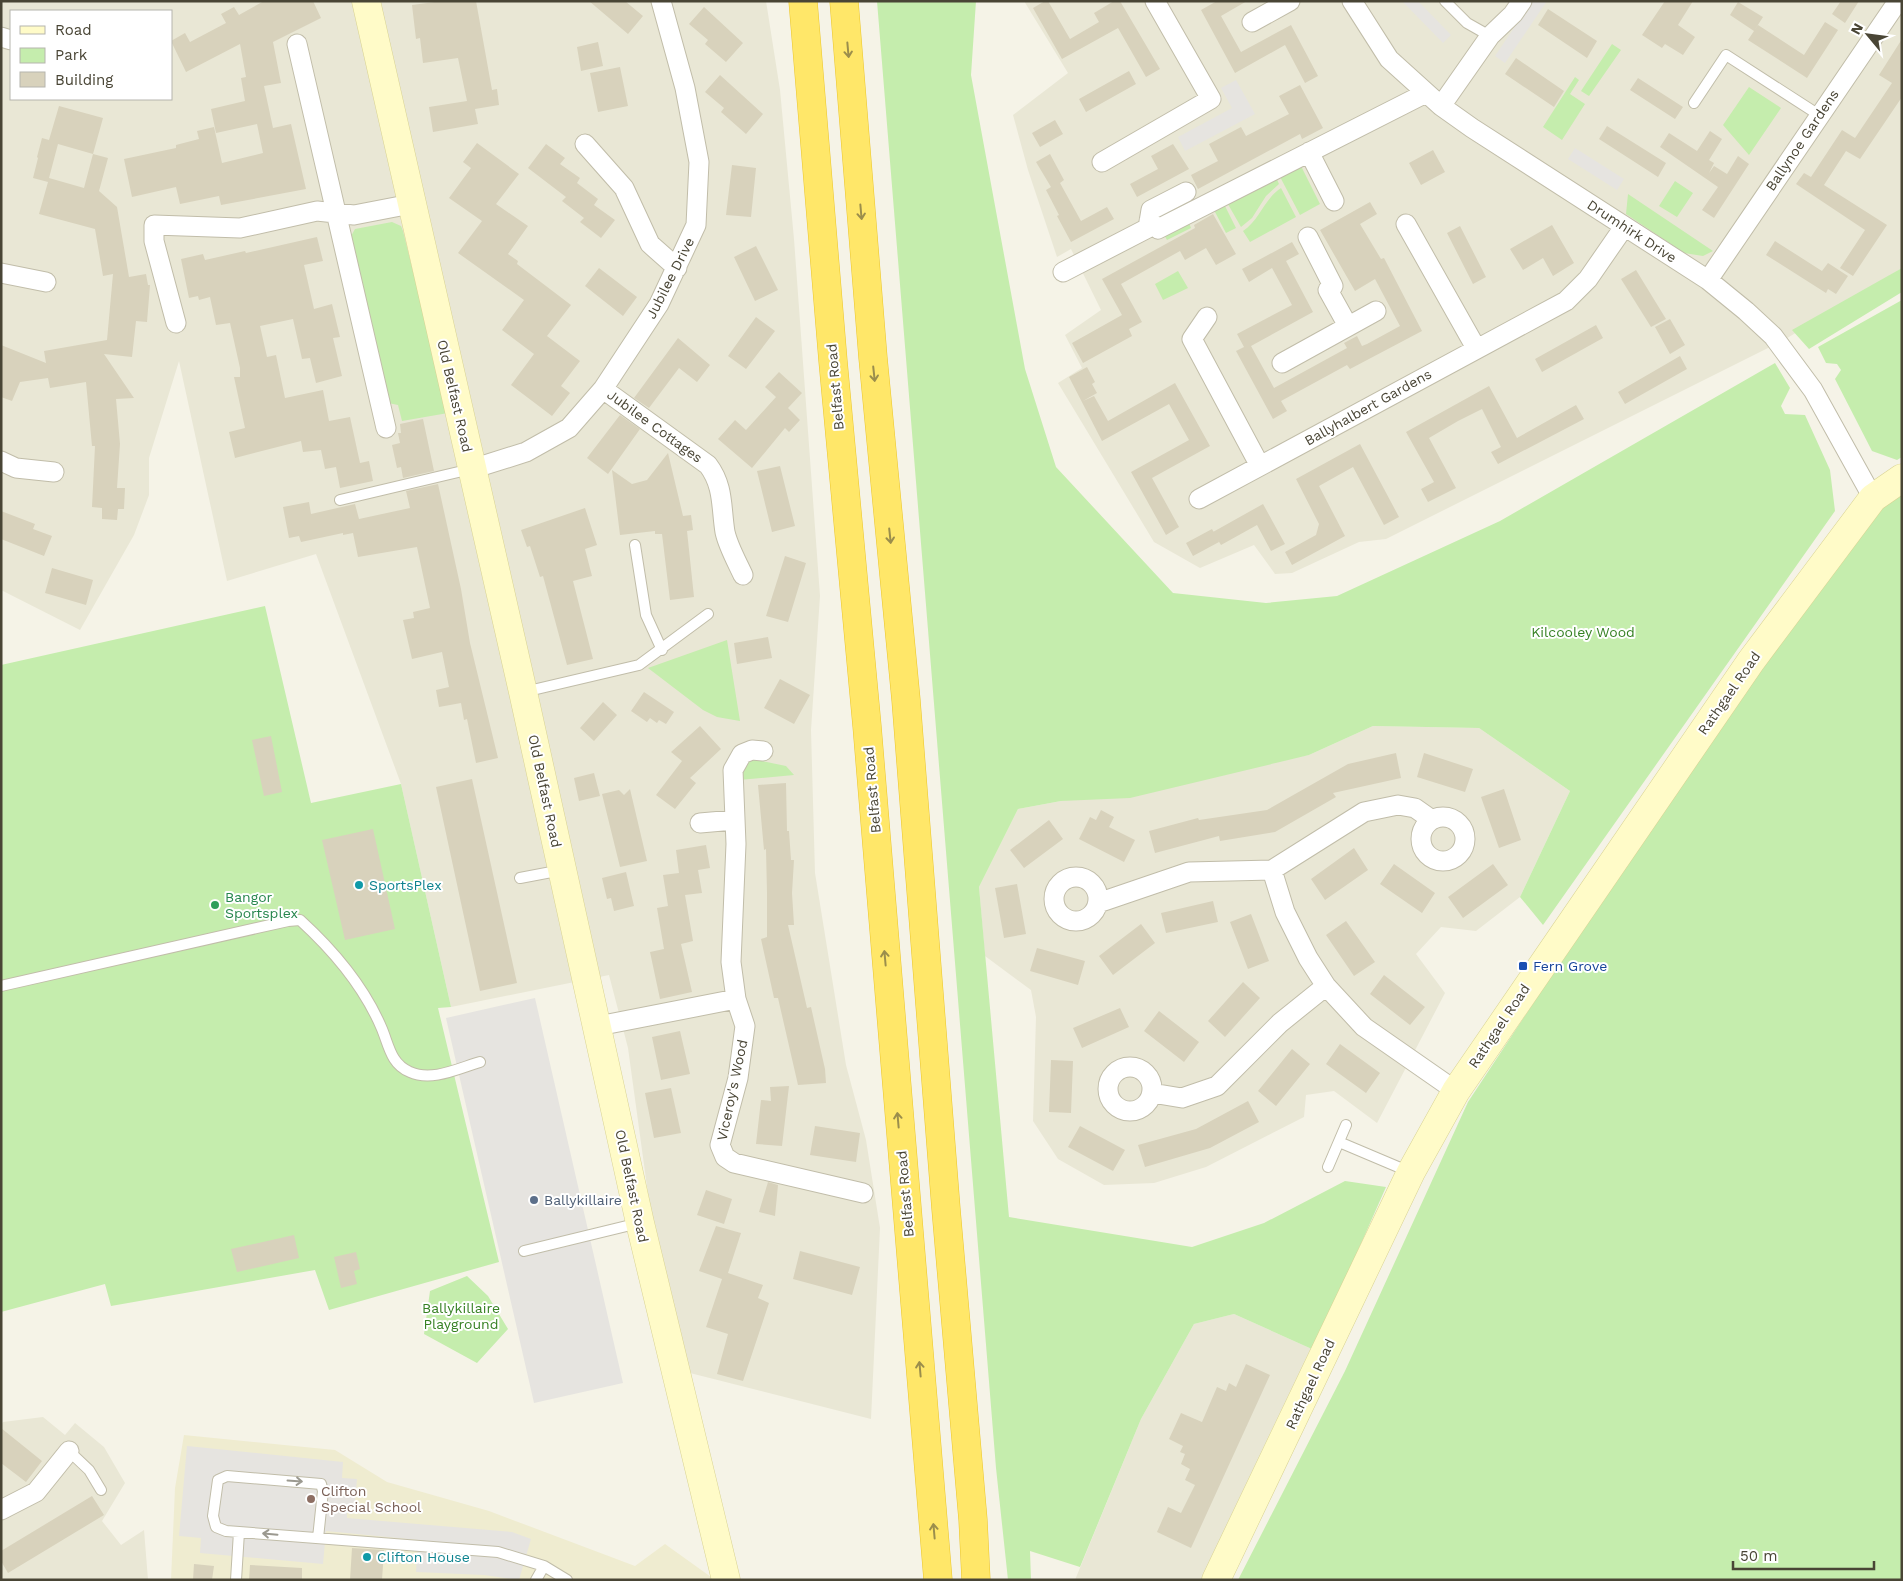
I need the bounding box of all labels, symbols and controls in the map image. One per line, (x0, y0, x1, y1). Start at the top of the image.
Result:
legend (10, 10, 172, 100)
north arrow (1843, 10, 1893, 60)
text: N (1847, 20, 1866, 37)
text: Road (55, 21, 92, 39)
one-way arrow (843, 42, 853, 58)
text: Park (55, 46, 88, 64)
text: Building (55, 71, 113, 89)
street label: Ballynoe Gardens (1762, 86, 1842, 194)
street label: Drumhirk Drive (1584, 196, 1680, 266)
one-way arrow (856, 204, 866, 220)
street label: Jubilee Drive (643, 235, 697, 321)
street label: Old Belfast Road (434, 338, 476, 454)
street label: Belfast Road (823, 343, 847, 431)
one-way arrow (869, 365, 879, 381)
street label: Ballyhalbert Gardens (1302, 365, 1434, 449)
street label: Jubilee Cottages (604, 386, 706, 466)
one-way arrow (885, 527, 895, 543)
park label: Kilcooley Wood (1531, 624, 1635, 640)
street label: Rathgael Road (1694, 648, 1764, 738)
street label: Old Belfast Road (525, 733, 565, 849)
street label: Belfast Road (860, 746, 884, 834)
place label: SportsPlex (369, 877, 442, 893)
marker: SportsPlex (353, 879, 365, 891)
place label: Bangor Sportsplex (225, 889, 298, 921)
marker: Bangor Sportsplex (209, 899, 221, 911)
one-way arrow (881, 950, 890, 966)
place label: Fern Grove (1533, 958, 1607, 974)
marker: Fern Grove (1517, 960, 1529, 972)
street label: Rathgael Road (1465, 981, 1533, 1071)
street label: Viceroy's Wood (713, 1038, 751, 1142)
one-way arrow (894, 1112, 903, 1128)
street label: Old Belfast Road (612, 1128, 652, 1244)
street label: Belfast Road (893, 1150, 917, 1238)
place label: Ballykillaire (544, 1192, 622, 1208)
marker: Ballykillaire (528, 1194, 540, 1206)
park label: Ballykillaire Playground (422, 1300, 500, 1332)
street label: Rathgael Road (1282, 1336, 1338, 1432)
one-way arrow (915, 1362, 925, 1378)
one-way arrow (286, 1476, 302, 1486)
place label: Clifton Special School (321, 1483, 422, 1515)
marker: Clifton Special School (305, 1493, 317, 1505)
one-way arrow (929, 1523, 939, 1539)
one-way arrow (262, 1530, 278, 1539)
scale bar (1733, 1538, 1874, 1570)
text: 50 m (1740, 1547, 1777, 1565)
place label: Clifton House (377, 1549, 470, 1565)
marker: Clifton House (361, 1551, 373, 1563)

